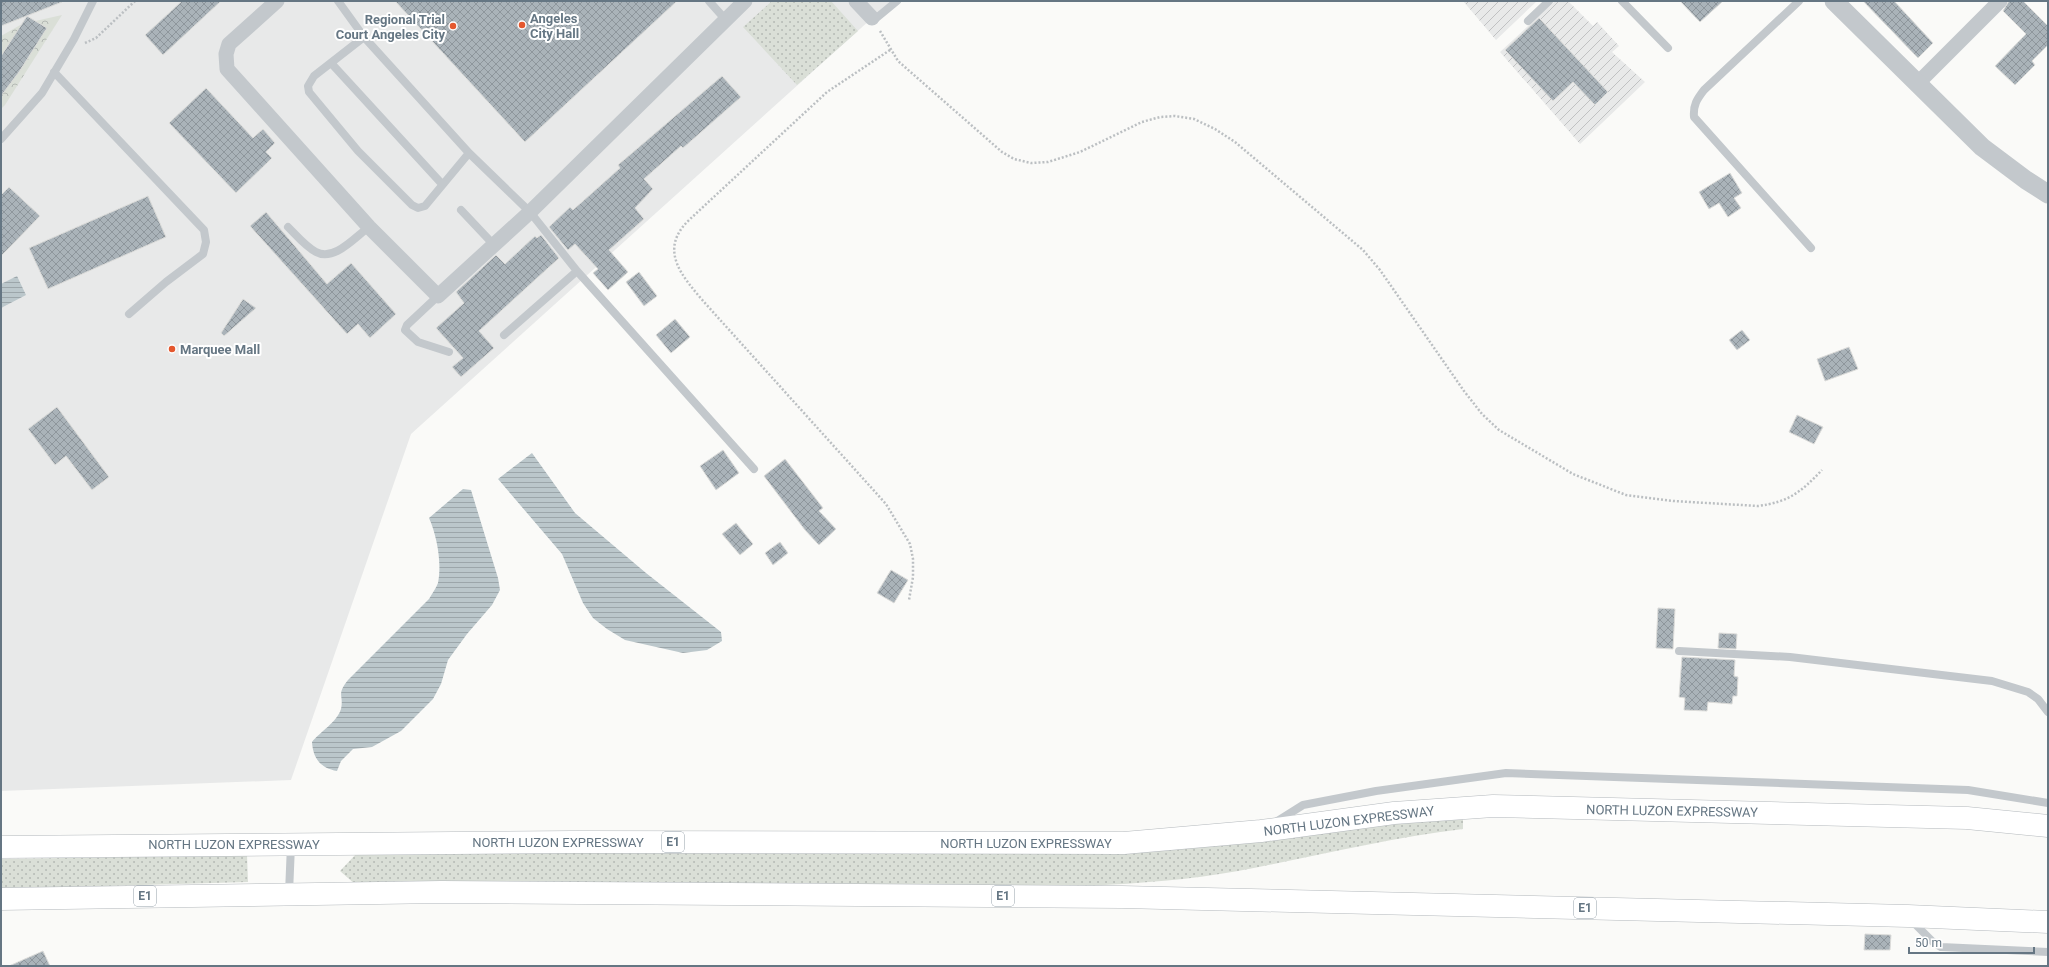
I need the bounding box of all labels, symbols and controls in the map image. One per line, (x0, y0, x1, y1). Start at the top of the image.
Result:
place label: Angeles City Hall (530, 11, 579, 41)
place label: Regional Trial Court Angeles City (336, 12, 445, 42)
marker: Angeles City Hall (517, 20, 527, 30)
marker: Regional Trial Court Angeles City (448, 21, 458, 31)
place label: Marquee Mall (180, 342, 260, 357)
marker: Marquee Mall (167, 344, 177, 354)
street label: NORTH LUZON EXPRESSWAY (1586, 802, 1758, 820)
street label: NORTH LUZON EXPRESSWAY (1263, 803, 1435, 839)
road number: E1 (662, 832, 684, 852)
street label: NORTH LUZON EXPRESSWAY (472, 835, 644, 850)
street label: NORTH LUZON EXPRESSWAY (940, 836, 1112, 851)
street label: NORTH LUZON EXPRESSWAY (148, 837, 320, 852)
road number: E1 (134, 886, 156, 906)
road number: E1 (992, 886, 1014, 906)
road number: E1 (1574, 898, 1596, 918)
scale bar (1909, 929, 2034, 955)
text: 50 m (1915, 936, 1942, 950)

